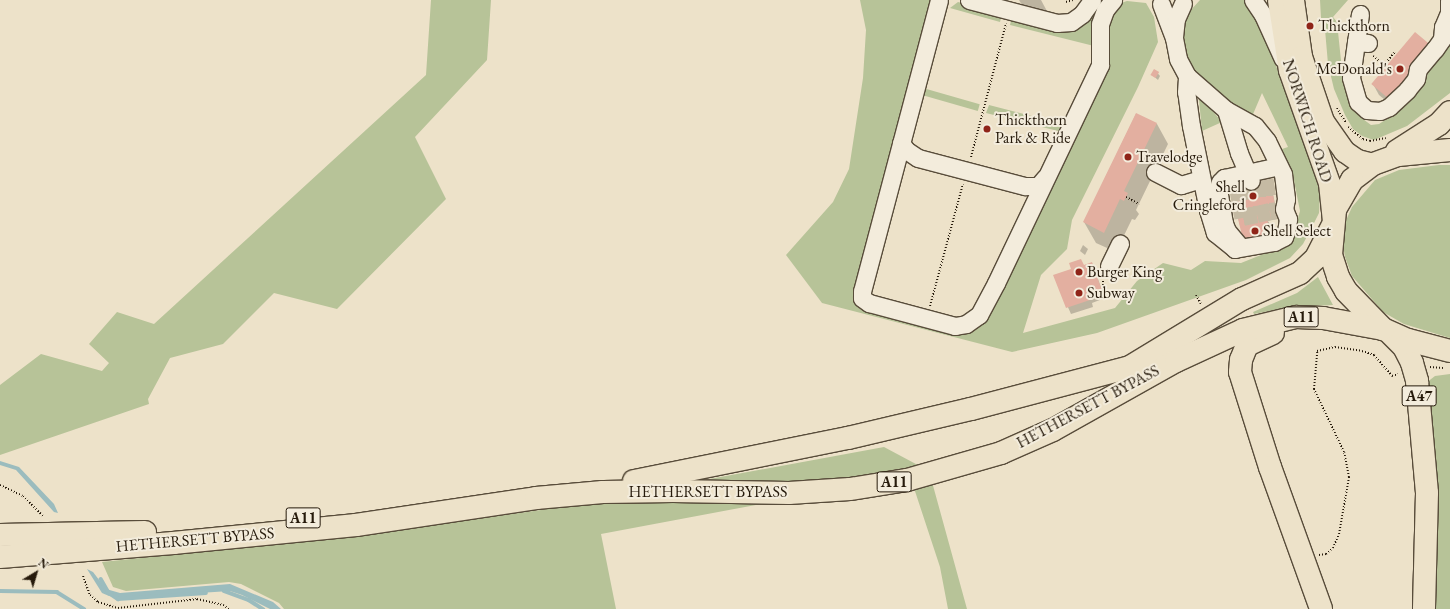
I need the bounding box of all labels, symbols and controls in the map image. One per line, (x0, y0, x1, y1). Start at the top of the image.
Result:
place label: Thickthorn (1318, 16, 1390, 36)
marker: Thickthorn (1305, 21, 1315, 31)
street label: NORWICH ROAD (1278, 57, 1336, 185)
place label: McDonald's (1316, 59, 1392, 79)
marker: McDonald's (1395, 64, 1405, 74)
place label: Thickthorn Park & Ride (995, 110, 1070, 148)
marker: Thickthorn Park & Ride (982, 124, 992, 134)
place label: Travelodge (1136, 147, 1202, 167)
marker: Travelodge (1123, 152, 1133, 162)
place label: Shell Cringleford (1173, 177, 1245, 215)
marker: Shell Cringleford (1248, 191, 1258, 201)
place label: Shell Select (1263, 221, 1331, 241)
marker: Shell Select (1250, 226, 1260, 236)
place label: Burger King (1087, 262, 1162, 282)
marker: Burger King (1074, 267, 1084, 277)
place label: Subway (1087, 283, 1135, 303)
marker: Subway (1074, 288, 1084, 298)
road number: A11 (1283, 304, 1319, 330)
street label: HETHERSETT BYPASS (1013, 361, 1163, 453)
road number: A47 (1401, 383, 1437, 409)
road number: A11 (876, 469, 912, 495)
street label: HETHERSETT BYPASS (629, 482, 787, 502)
road number: A11 (285, 505, 321, 531)
street label: HETHERSETT BYPASS (115, 524, 275, 556)
north arrow (16, 553, 56, 593)
text: N (36, 555, 51, 572)

